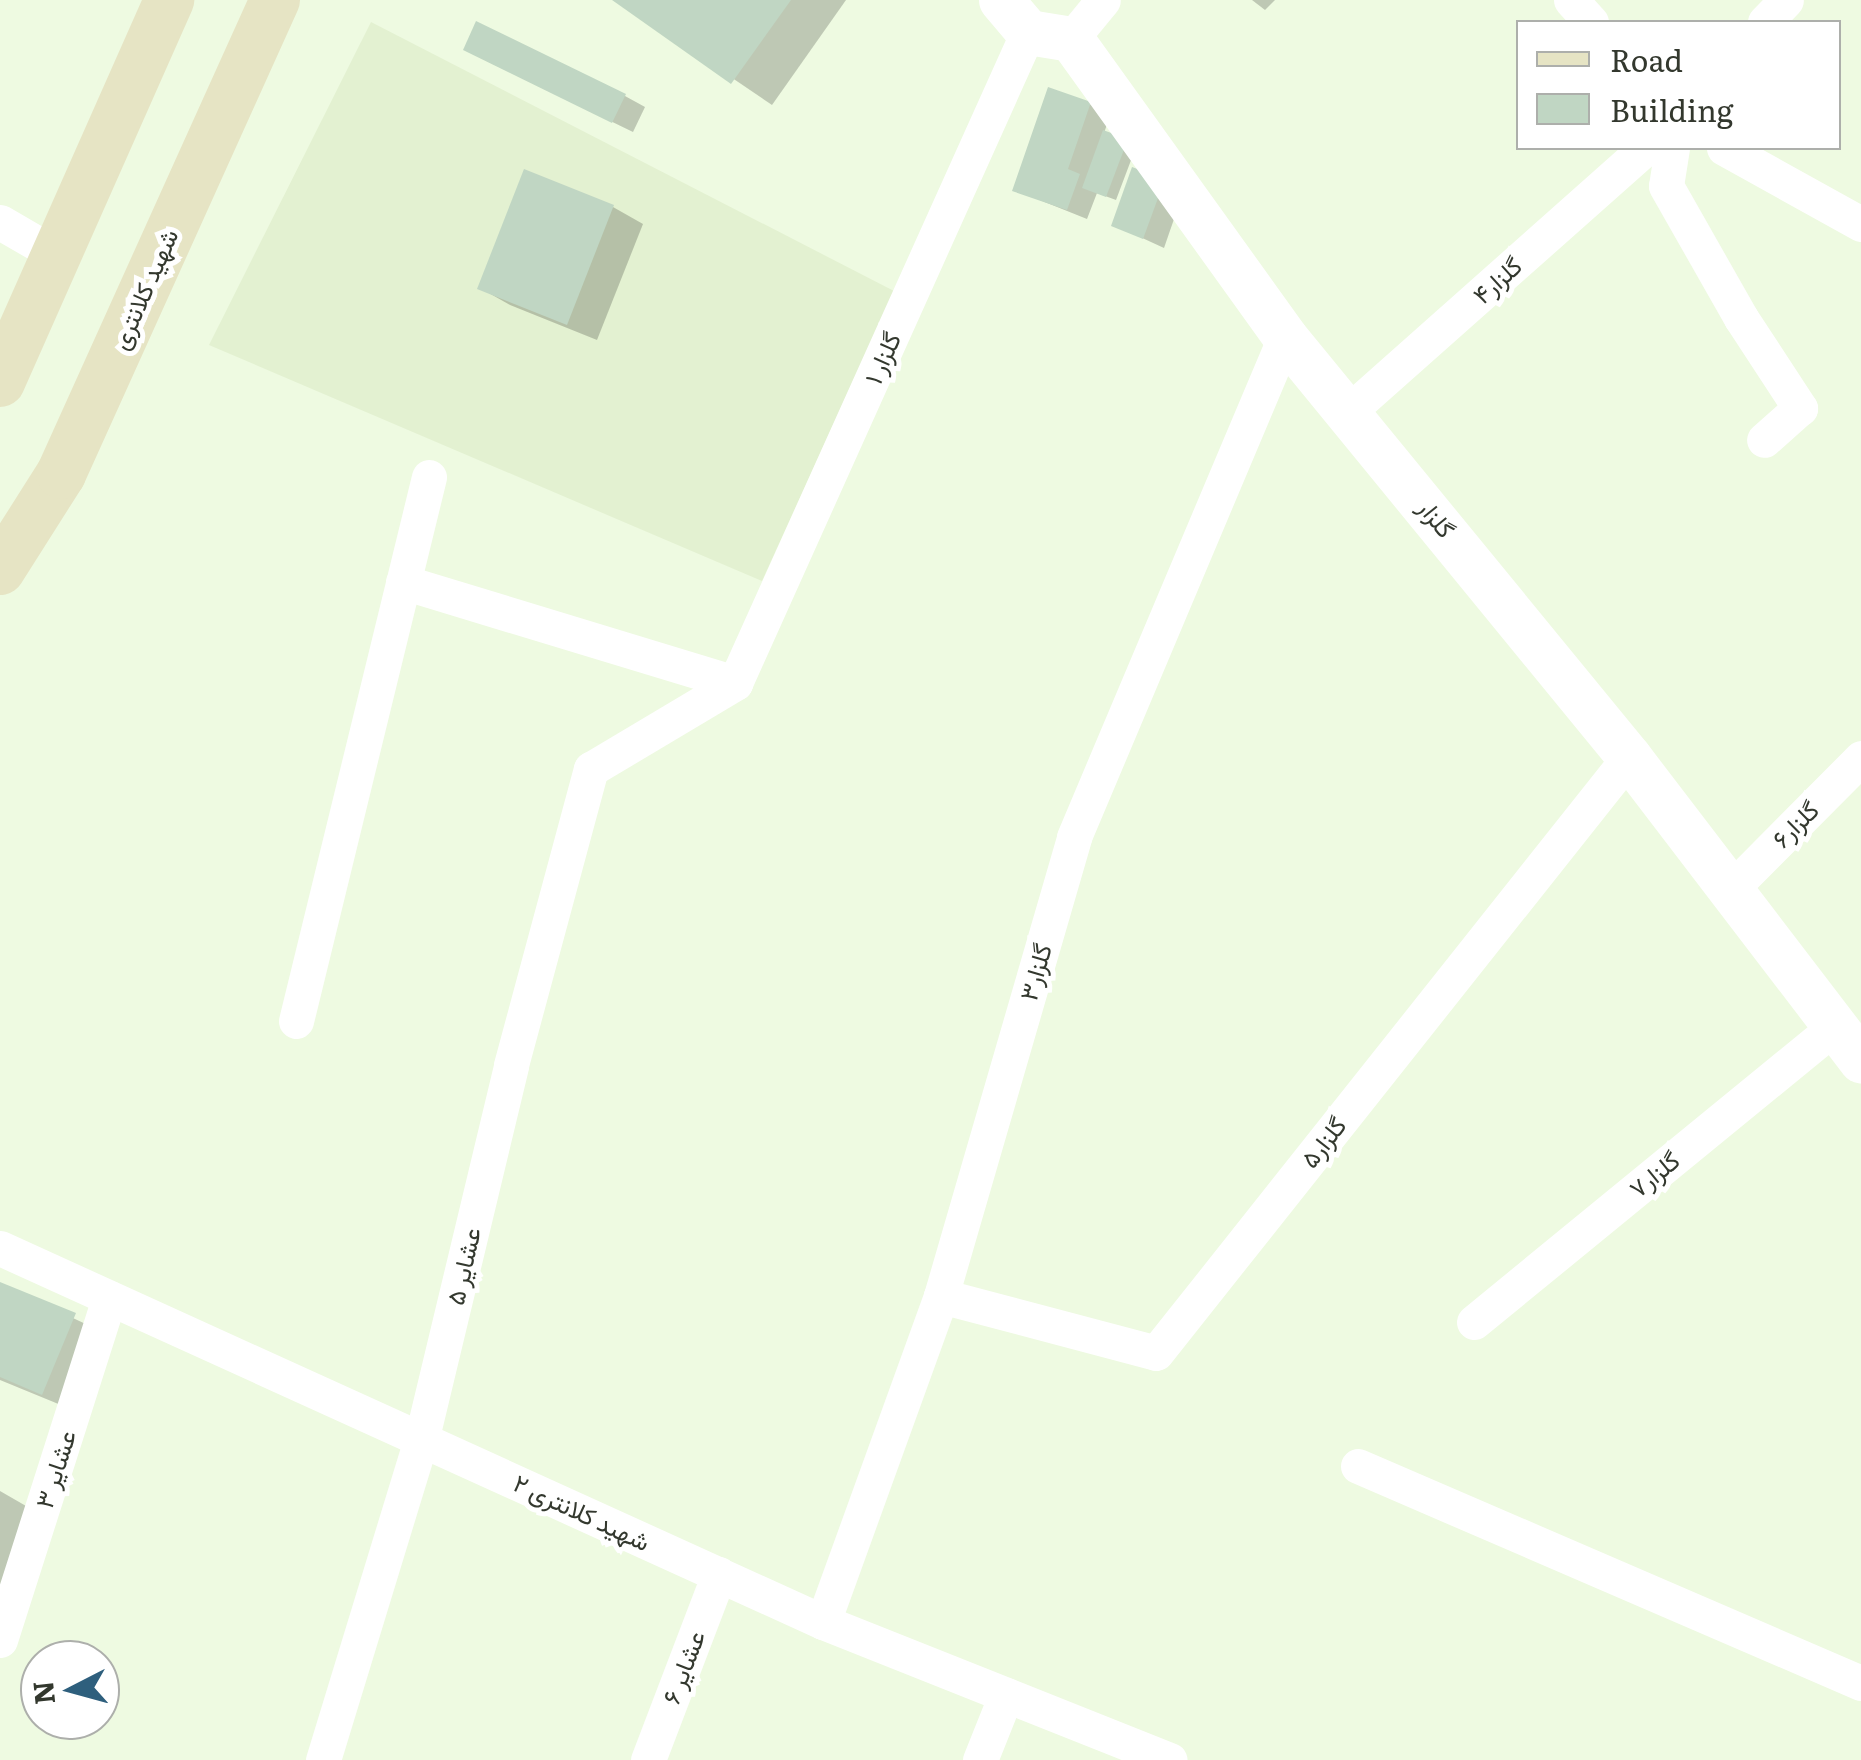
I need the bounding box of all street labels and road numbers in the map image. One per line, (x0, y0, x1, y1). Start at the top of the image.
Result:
street label: شهید کلانتری (104, 224, 184, 354)
street label: گلزار۴ (1466, 250, 1528, 310)
street label: گلزار ۱ (857, 327, 907, 389)
street label: گلزار (1412, 492, 1462, 544)
street label: گلزار۶ (1765, 794, 1825, 854)
street label: گلزار۳ (1013, 940, 1057, 1004)
street label: گلزار۵ (1294, 1111, 1352, 1173)
street label: گلزار۷ (1623, 1145, 1685, 1203)
street label: عشایر ۵ (440, 1224, 486, 1308)
street label: عشایر ۳ (28, 1426, 82, 1512)
street label: شهید کلانتری ۲ (509, 1467, 655, 1557)
street label: عشایر ۶ (655, 1626, 711, 1708)

